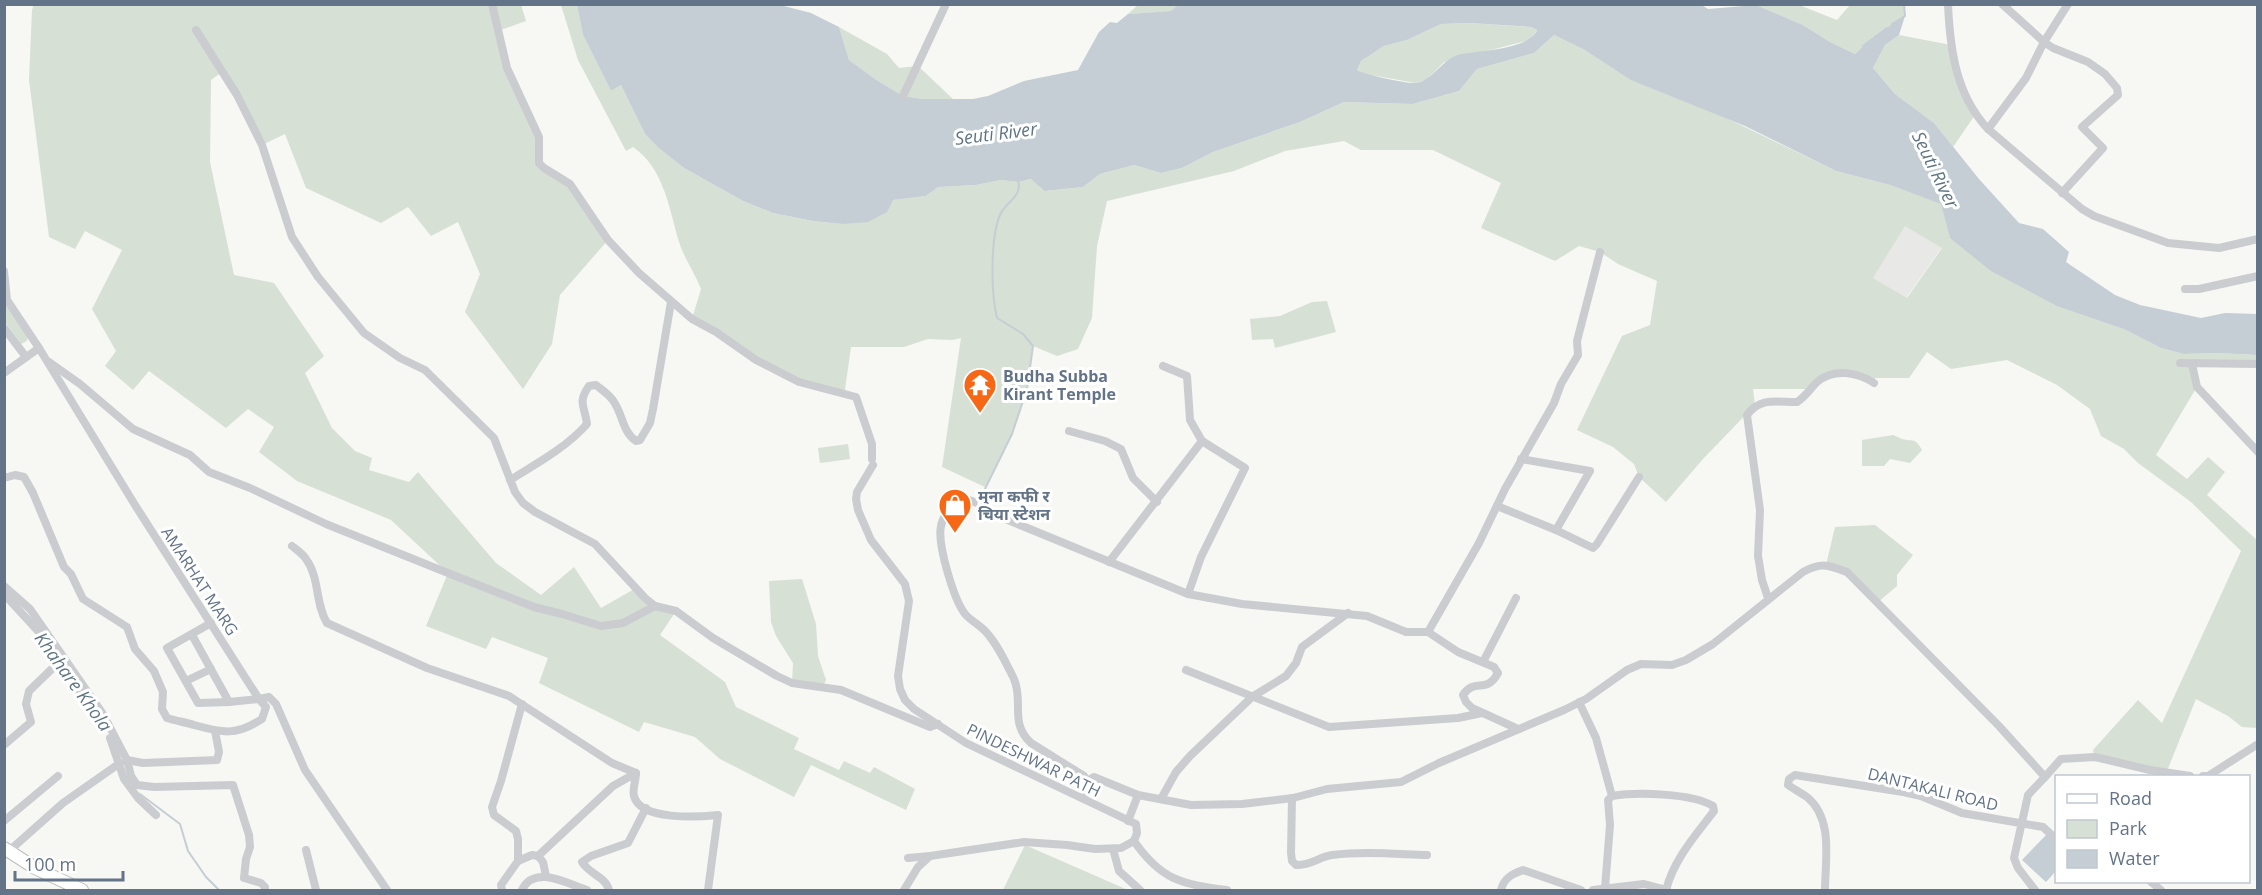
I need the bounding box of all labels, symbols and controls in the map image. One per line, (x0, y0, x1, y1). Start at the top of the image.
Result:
water label: Seuti River (953, 116, 1039, 150)
water label: Seuti River (1907, 127, 1965, 213)
place label: Budha Subba Kirant Temple (1003, 365, 1116, 405)
temple icon: Budha Subba Kirant Temple (962, 367, 998, 414)
place label: मुना कफी र चिया स्टेशन (978, 485, 1051, 525)
shop icon: मुना कफी र चिया स्टेशन (937, 487, 973, 534)
street label: AMARHAT MARG (157, 522, 243, 640)
water label: Khahare Khola (30, 627, 118, 736)
street label: PINDESHWAR PATH (963, 718, 1105, 802)
street label: DANTAKALI ROAD (1866, 762, 2000, 816)
legend (2055, 775, 2250, 883)
text: Road (2109, 786, 2152, 810)
text: Park (2109, 816, 2147, 840)
scale bar (15, 844, 123, 882)
text: Water (2109, 846, 2160, 870)
text: 100 m (24, 852, 76, 876)

